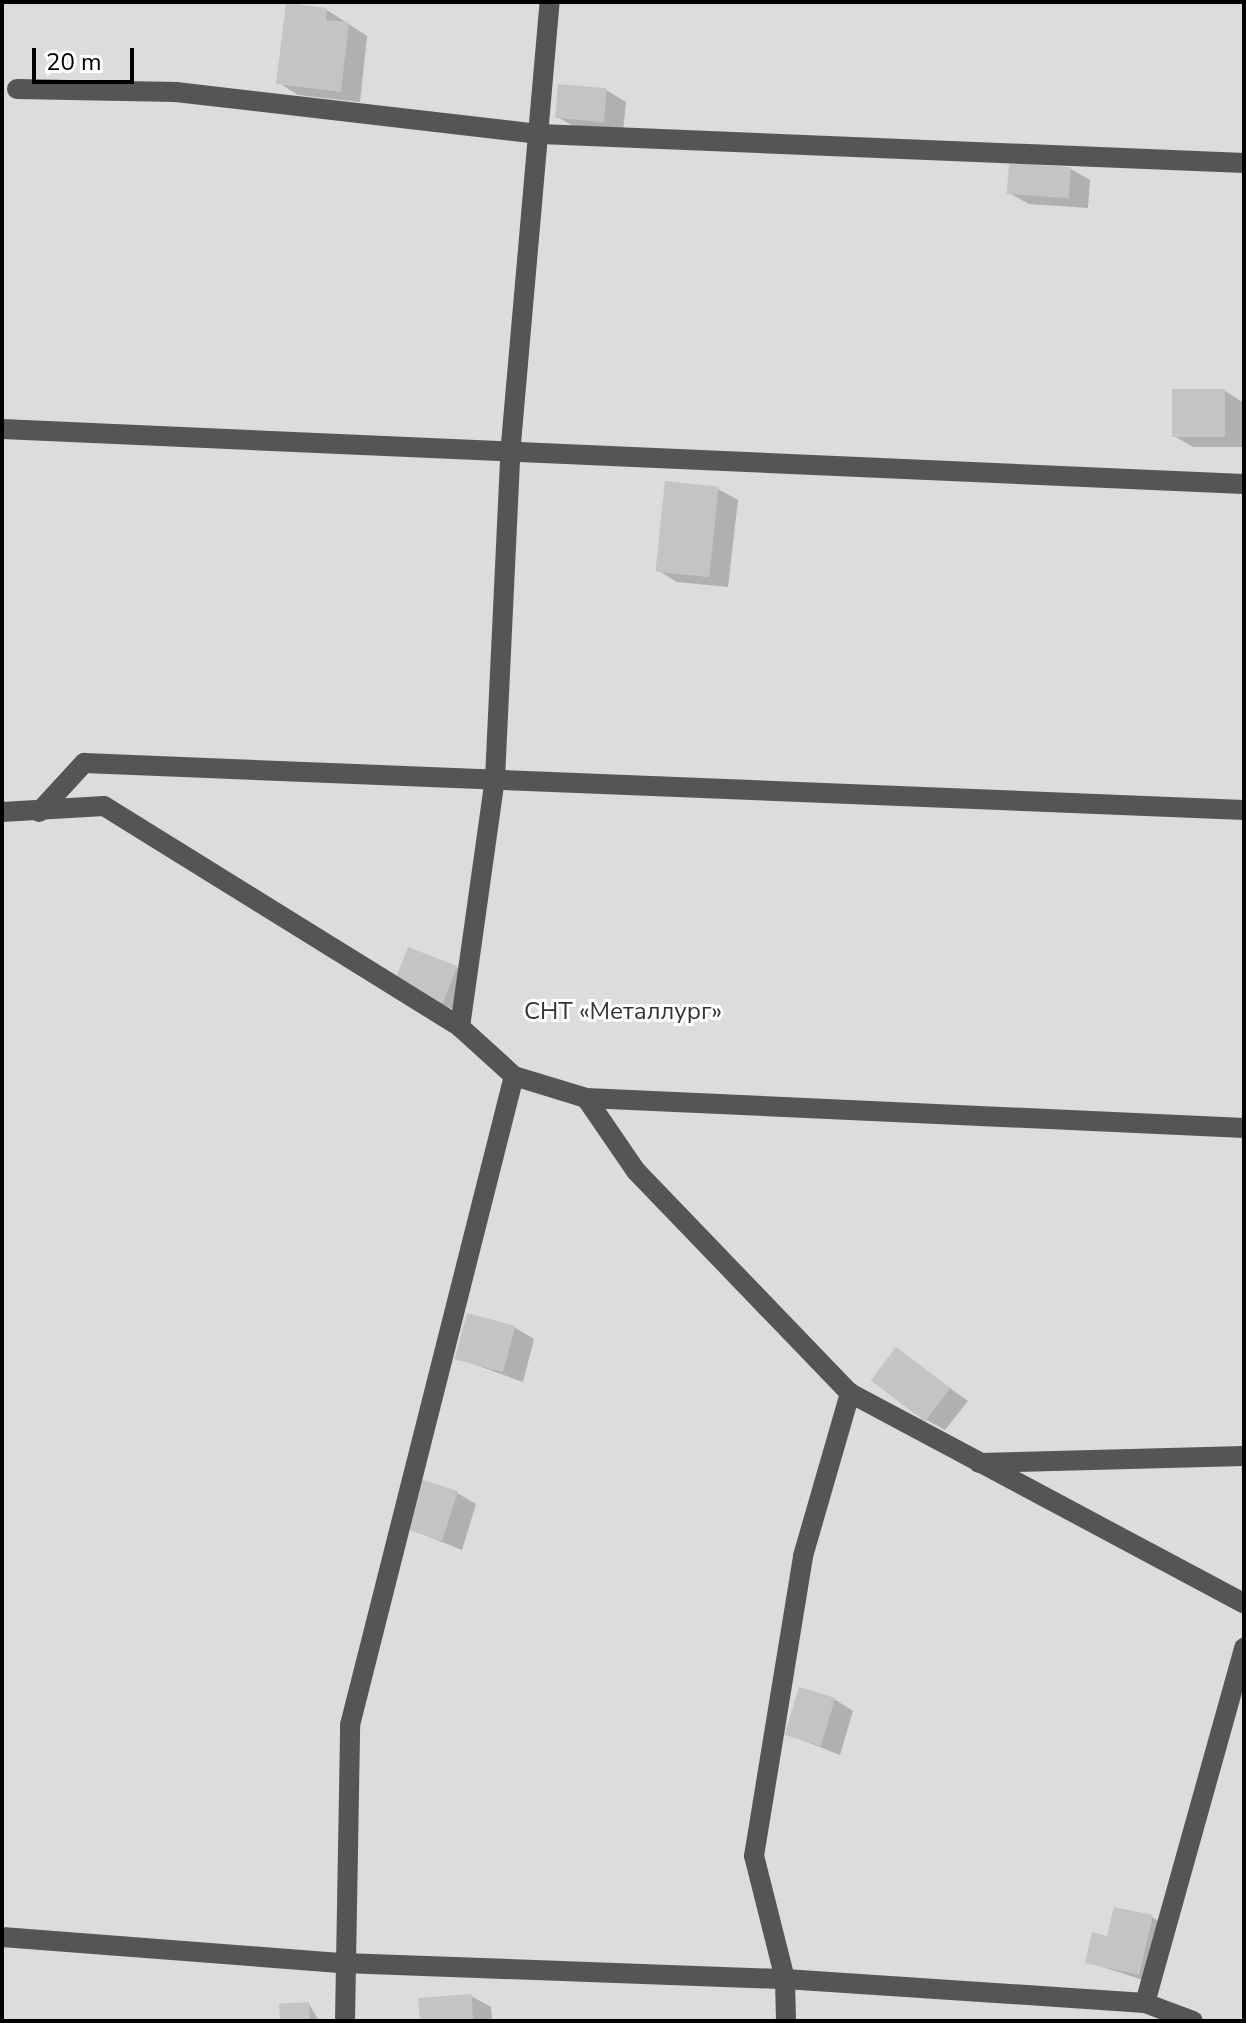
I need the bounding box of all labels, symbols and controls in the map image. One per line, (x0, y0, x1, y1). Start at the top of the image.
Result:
scale bar (36, 32, 138, 82)
text: 20 m (46, 46, 102, 78)
park label: СНТ «Металлург» (524, 998, 722, 1026)

